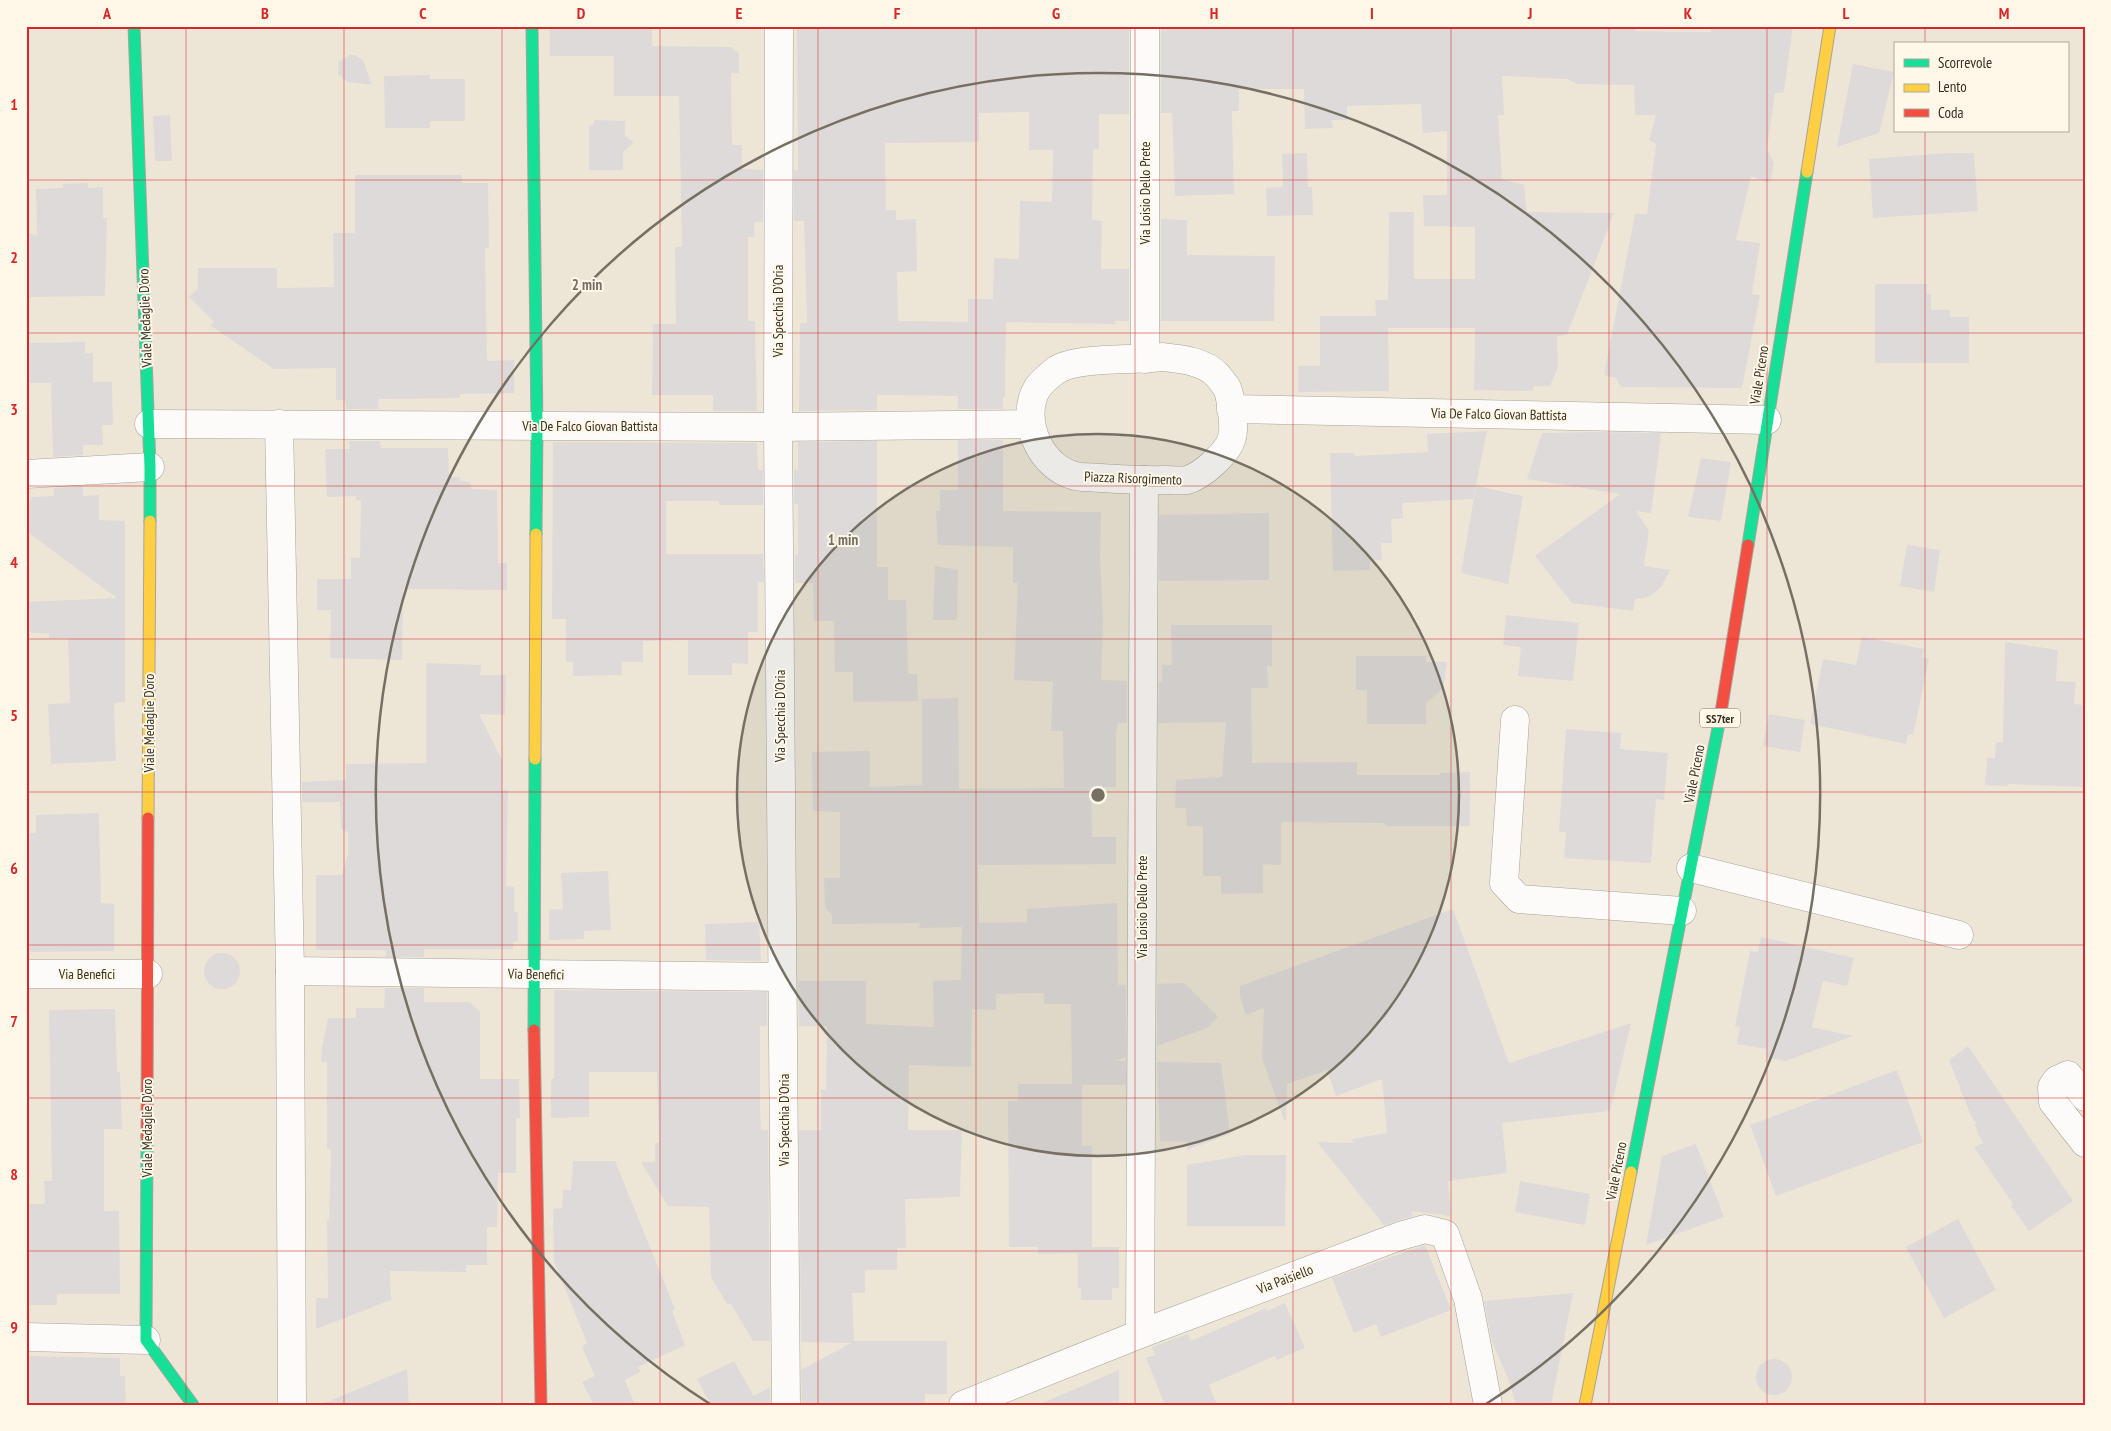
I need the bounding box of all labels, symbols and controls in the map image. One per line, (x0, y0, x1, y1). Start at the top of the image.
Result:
text: A (102, 3, 112, 23)
text: B (261, 3, 269, 23)
text: C (419, 3, 427, 23)
text: D (577, 3, 586, 23)
text: E (736, 3, 743, 23)
text: F (894, 3, 901, 23)
text: G (1052, 3, 1060, 23)
text: H (1210, 3, 1218, 23)
text: I (1370, 3, 1374, 23)
text: J (1527, 3, 1532, 23)
text: K (1684, 3, 1693, 23)
text: L (1843, 3, 1850, 23)
text: M (1999, 3, 2009, 23)
legend (1894, 42, 2068, 132)
text: Scorrevole (1938, 53, 1992, 72)
text: Lento (1938, 77, 1967, 96)
text: 1 (10, 94, 18, 114)
text: Coda (1938, 103, 1963, 122)
street label: Via Loisio Dello Prete (1136, 141, 1154, 245)
text: 2 (10, 247, 18, 267)
street label: Via Specchia D'Oria (769, 265, 787, 358)
street label: Viale Medaglie D'oro (134, 268, 156, 369)
text: 2 min (572, 275, 602, 294)
street label: Viale Piceno (1745, 344, 1773, 407)
text: 3 (10, 399, 18, 419)
street label: Via De Falco Giovan Battista (1430, 404, 1567, 424)
street label: Via De Falco Giovan Battista (521, 417, 658, 435)
street label: Piazza Risorgimento (1084, 467, 1182, 489)
text: 1 min (828, 530, 858, 549)
text: 4 (10, 552, 18, 572)
street label: Via Specchia D'Oria (771, 670, 789, 763)
street label: Viale Medaglie D'oro (140, 674, 158, 773)
text: 5 (10, 705, 18, 725)
road number: SS7ter (1700, 708, 1740, 728)
street label: Viale Piceno (1679, 743, 1708, 806)
centre of rings (1089, 786, 1107, 804)
street label: Via Loisio Dello Prete (1133, 855, 1151, 959)
text: 6 (10, 858, 18, 878)
street label: Via Benefici (507, 964, 564, 983)
street label: Via Benefici (58, 965, 115, 983)
text: 7 (10, 1011, 18, 1031)
street label: Via Specchia D'Oria (775, 1074, 793, 1167)
street label: Viale Medaglie D'oro (138, 1079, 156, 1178)
street label: Viale Piceno (1601, 1140, 1630, 1203)
text: 8 (10, 1164, 18, 1184)
street label: Via Paisiello (1253, 1260, 1316, 1298)
text: 9 (10, 1317, 18, 1337)

